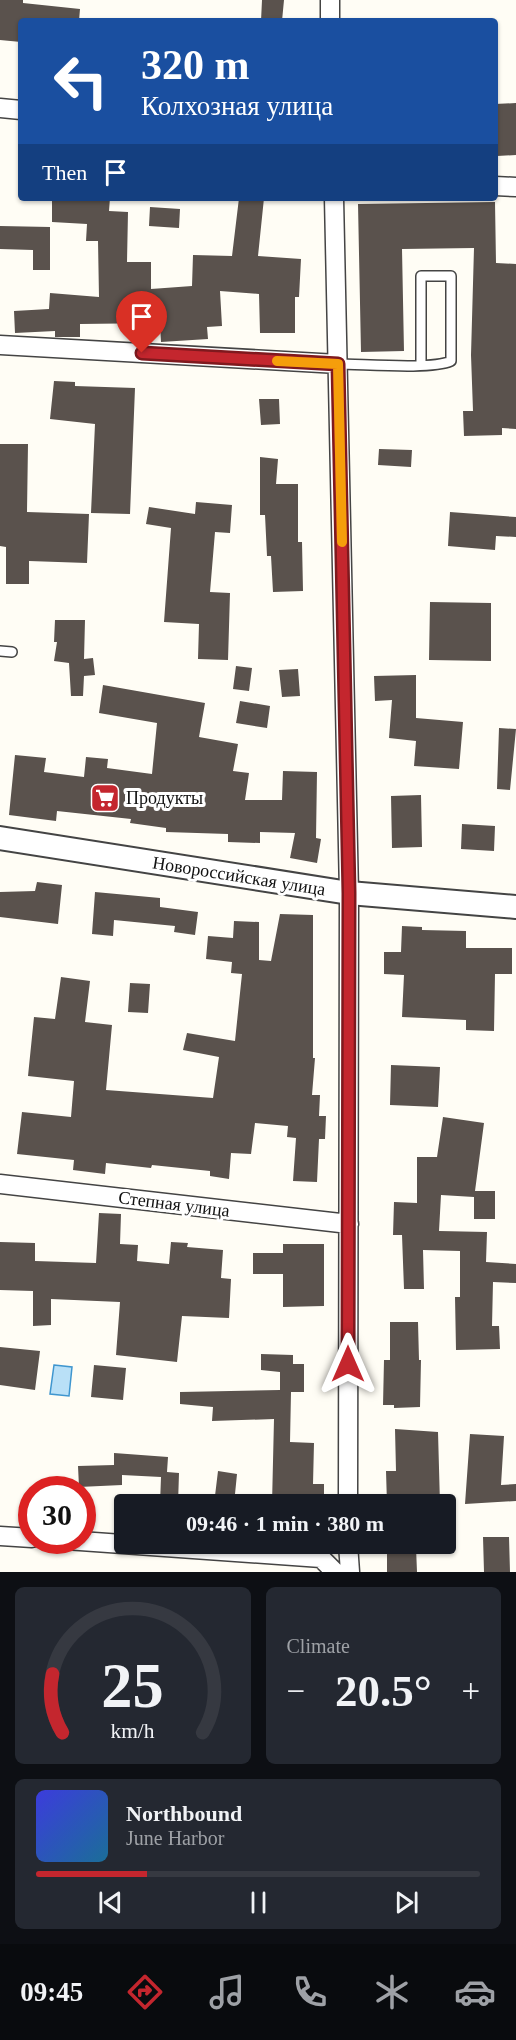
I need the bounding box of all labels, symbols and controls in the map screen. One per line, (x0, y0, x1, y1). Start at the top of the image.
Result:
icon: left (42, 42, 120, 120)
text: 320 m (141, 42, 250, 88)
text: Колхозная улица (141, 91, 333, 121)
icon: arrive (99, 156, 132, 189)
text: Then (42, 160, 87, 185)
pin (116, 291, 167, 353)
icon: arrive (125, 300, 158, 333)
supermarket icon: Продукты (89, 782, 121, 814)
place label: Продукты (126, 788, 203, 808)
street label: Новороссийская улица (151, 852, 327, 900)
street label: Степная улица (117, 1187, 231, 1221)
position arrow (316, 1332, 380, 1396)
speed limit sign: 30 (18, 1476, 96, 1554)
text: 09:46 · 1 min · 380 m (186, 1511, 384, 1536)
text: Climate (287, 1635, 350, 1657)
text: 25 (102, 1651, 164, 1720)
text: 20.5° (335, 1666, 432, 1716)
text: − (287, 1673, 305, 1709)
text: + (461, 1673, 480, 1709)
text: km/h (111, 1719, 155, 1743)
text: Northbound (126, 1801, 242, 1826)
text: June Harbor (126, 1827, 224, 1849)
icon: previous (94, 1886, 127, 1919)
icon: pause (242, 1886, 275, 1919)
icon: next (390, 1886, 423, 1919)
icon: directions (124, 1971, 166, 2013)
icon: music (206, 1971, 248, 2013)
icon: phone (289, 1971, 331, 2013)
icon: climate (371, 1971, 413, 2013)
icon: car (454, 1971, 496, 2013)
text: 09:45 (20, 1977, 83, 2007)

